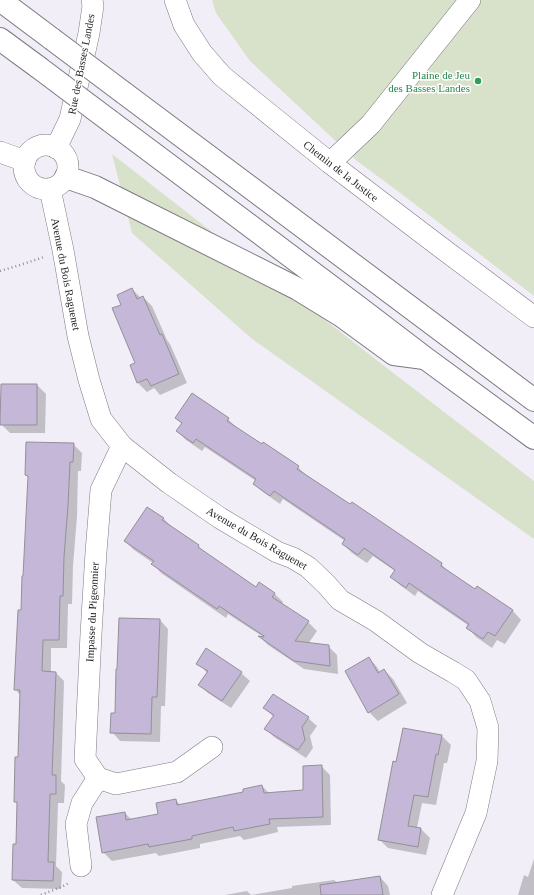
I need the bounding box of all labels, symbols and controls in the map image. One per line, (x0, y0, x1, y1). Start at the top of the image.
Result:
street label: Rue des Basses Landes (65, 13, 97, 115)
place label: Plaine de Jeu des Basses Landes (388, 69, 470, 94)
marker: Plaine de Jeu des Basses Landes (473, 76, 483, 86)
street label: Chemin de la Justice (301, 138, 381, 204)
street label: Avenue du Bois Raguenet (49, 217, 83, 331)
street label: Avenue du Bois Raguenet (204, 504, 310, 572)
street label: Impasse du Pigeonnier (83, 561, 101, 662)

